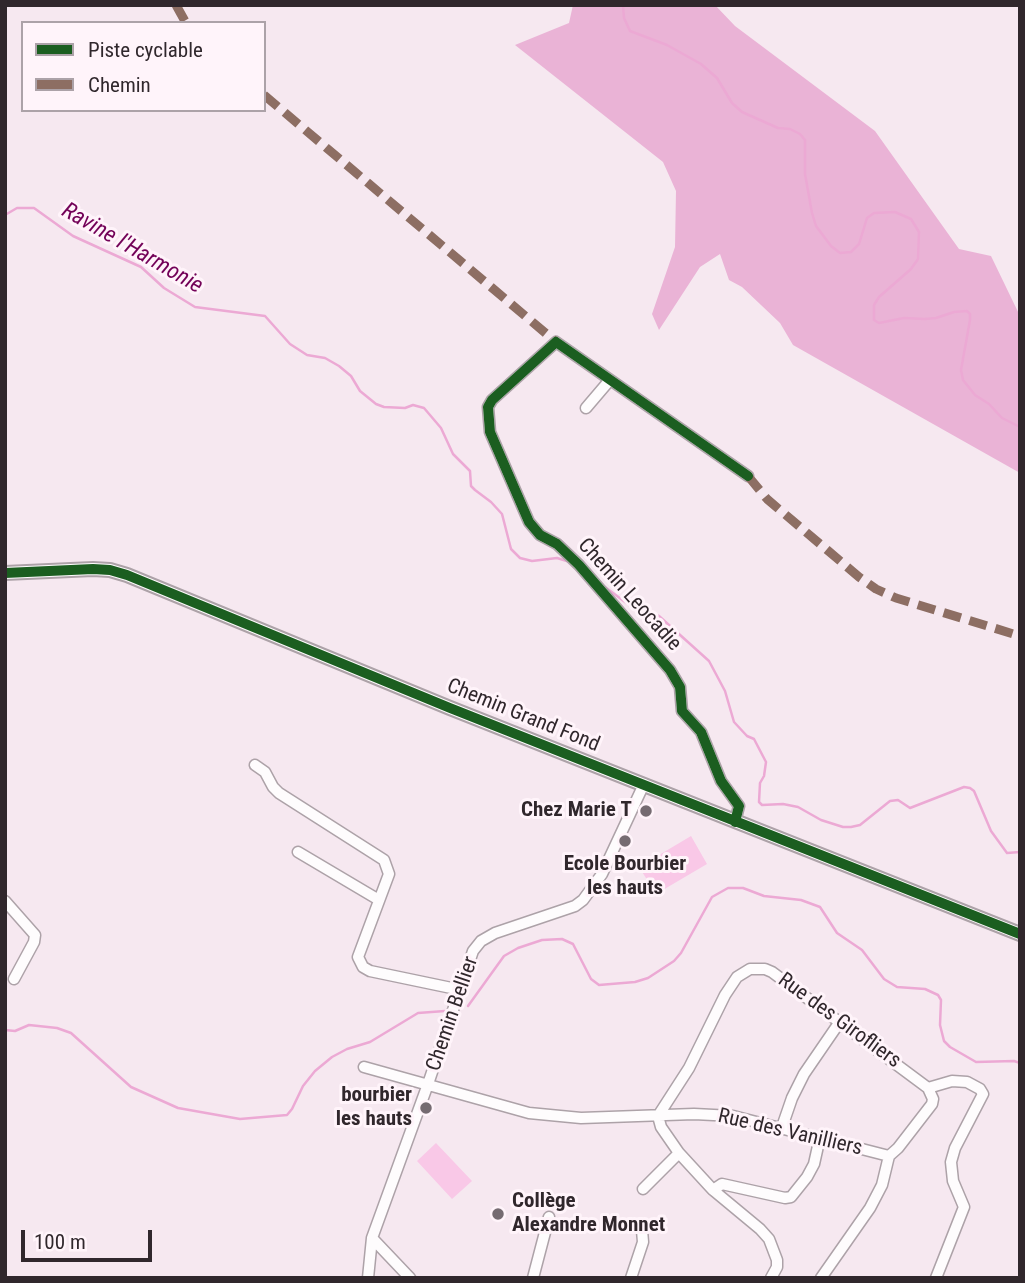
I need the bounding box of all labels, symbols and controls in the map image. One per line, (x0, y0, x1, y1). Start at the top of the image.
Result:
legend (21, 21, 266, 112)
text: Piste cyclable (88, 38, 203, 62)
text: Chemin (88, 73, 151, 97)
water label: Ravine l'Harmonie (57, 197, 207, 301)
street label: Chemin Leocadie (572, 534, 686, 656)
street label: Chemin Grand Fond (443, 674, 603, 758)
place label: Chez Marie T (521, 798, 632, 824)
marker: Chez Marie T (638, 803, 654, 819)
marker: Ecole Bourbier les hauts (617, 833, 633, 849)
place label: Ecole Bourbier les hauts (564, 852, 686, 902)
street label: Chemin Bellier (422, 953, 484, 1075)
street label: Rue des Girofliers (773, 968, 905, 1074)
place label: bourbier les hauts (336, 1083, 412, 1133)
marker: bourbier les hauts (418, 1100, 434, 1116)
street label: Rue des Vanilliers (715, 1104, 865, 1162)
place label: Collège Alexandre Monnet (512, 1189, 665, 1239)
marker: Collège Alexandre Monnet (490, 1206, 506, 1222)
scale bar (24, 1216, 156, 1260)
text: 100 m (34, 1230, 86, 1254)

